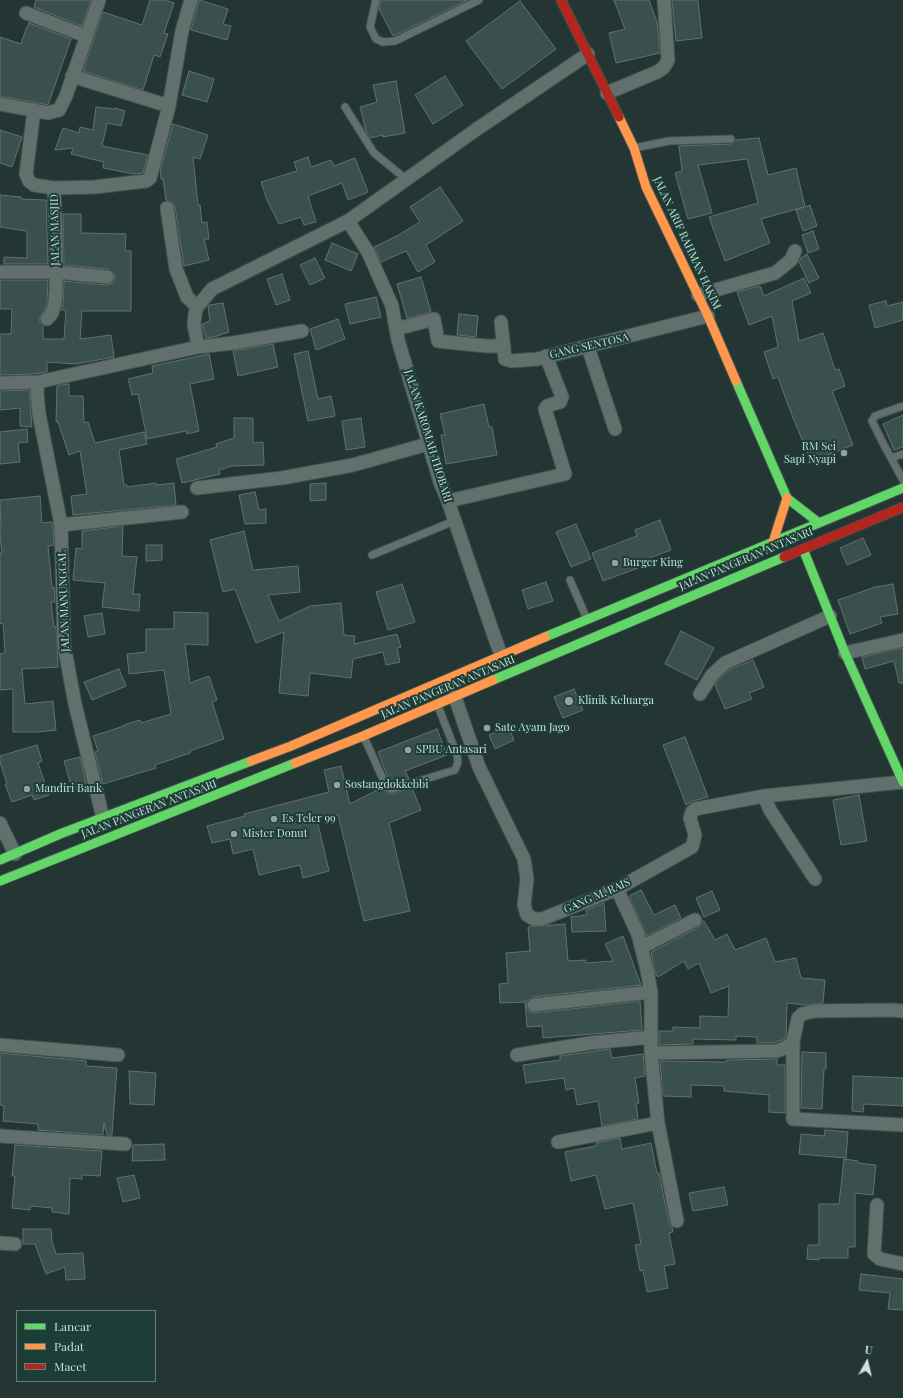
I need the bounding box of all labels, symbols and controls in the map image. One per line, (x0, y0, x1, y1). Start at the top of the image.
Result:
street label: JALAN ARIF RAHMAN HAKIM (650, 175, 724, 311)
street label: JALAN MASJID (48, 194, 62, 266)
street label: GANG SENTOSA (548, 330, 630, 362)
street label: JALAN KAROMAH THOBARI (402, 368, 454, 504)
place label: RM Sei Sapi Nyapi (784, 440, 836, 466)
marker: RM Sei Sapi Nyapi (839, 448, 849, 458)
street label: JALAN PANGERAN ANTASARI (677, 525, 815, 593)
street label: JALAN MANUNGGAL (56, 550, 72, 652)
place label: Burger King (623, 556, 683, 570)
marker: Burger King (610, 558, 620, 568)
street label: JALAN PANGERAN ANTASARI (379, 653, 517, 721)
place label: Klinik Keluarga (578, 694, 654, 708)
marker: Klinik Keluarga (563, 695, 575, 707)
place label: Sate Ayam Jago (495, 721, 570, 735)
marker: Sate Ayam Jago (482, 723, 492, 733)
place label: SPBU Antasari (416, 743, 487, 757)
marker: SPBU Antasari (403, 745, 413, 755)
street label: JALAN PANGERAN ANTASARI (79, 777, 219, 841)
place label: Sostangdokkebbi (345, 778, 428, 792)
marker: Sostangdokkebbi (332, 780, 342, 790)
place label: Mandiri Bank (35, 782, 102, 796)
marker: Mandiri Bank (22, 784, 32, 794)
place label: Es Teler 99 (282, 812, 336, 826)
marker: Es Teler 99 (269, 814, 279, 824)
place label: Mister Donut (242, 827, 308, 841)
marker: Mister Donut (229, 829, 239, 839)
street label: GANG M. RAIS (562, 875, 632, 917)
legend (16, 1310, 156, 1382)
text: Lancar (54, 1318, 91, 1334)
text: Padat (54, 1338, 84, 1354)
north arrow (847, 1342, 887, 1382)
text: U (864, 1342, 874, 1358)
text: Macet (54, 1358, 87, 1374)

